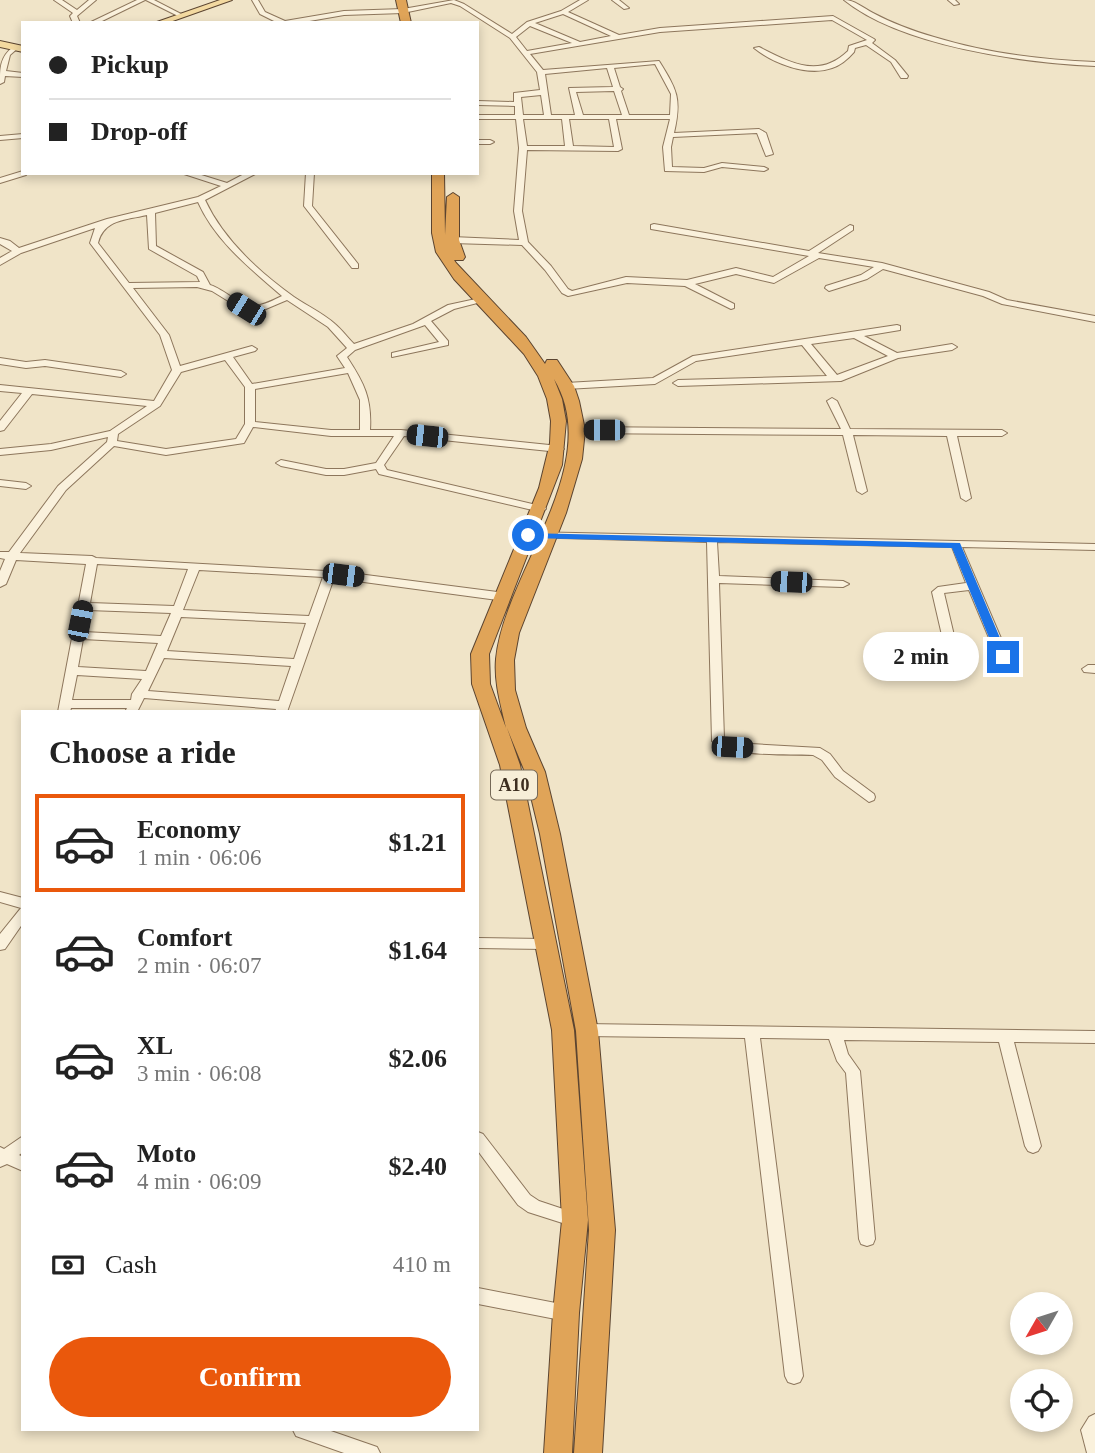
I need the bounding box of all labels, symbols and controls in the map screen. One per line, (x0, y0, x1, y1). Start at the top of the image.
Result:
text: Pickup (91, 50, 169, 79)
text: Drop-off (91, 117, 187, 146)
car (223, 289, 270, 329)
car (584, 420, 626, 441)
car (406, 423, 449, 449)
route start (512, 519, 544, 551)
car (321, 562, 366, 588)
car (770, 571, 813, 593)
car (66, 598, 95, 644)
callout: 2 min (863, 632, 978, 682)
route end (987, 641, 1019, 673)
text: 2 min (893, 644, 949, 669)
text: Choose a ride (49, 734, 236, 770)
car (711, 735, 754, 759)
road number: A10 (491, 770, 537, 800)
icon: car (53, 812, 116, 875)
text: Economy (137, 815, 241, 844)
text: $1.21 (389, 828, 447, 857)
text: 1 min · 06:06 (137, 845, 262, 870)
icon: car (53, 920, 116, 983)
text: Comfort (137, 923, 232, 952)
text: $1.64 (389, 936, 447, 965)
text: 2 min · 06:07 (137, 953, 262, 978)
icon: car (53, 1028, 116, 1091)
text: XL (137, 1031, 173, 1060)
text: $2.06 (389, 1044, 447, 1073)
text: 3 min · 06:08 (137, 1061, 262, 1086)
icon: car (53, 1136, 116, 1199)
text: Moto (137, 1139, 196, 1168)
text: $2.40 (389, 1152, 447, 1181)
text: 4 min · 06:09 (137, 1169, 262, 1194)
icon: cash (49, 1246, 87, 1284)
text: Cash (105, 1250, 157, 1279)
text: 410 m (393, 1252, 451, 1277)
north arrow (1010, 1292, 1073, 1354)
map controls (1010, 1292, 1073, 1432)
button: Confirm (49, 1337, 451, 1417)
button: locate (1010, 1369, 1073, 1432)

